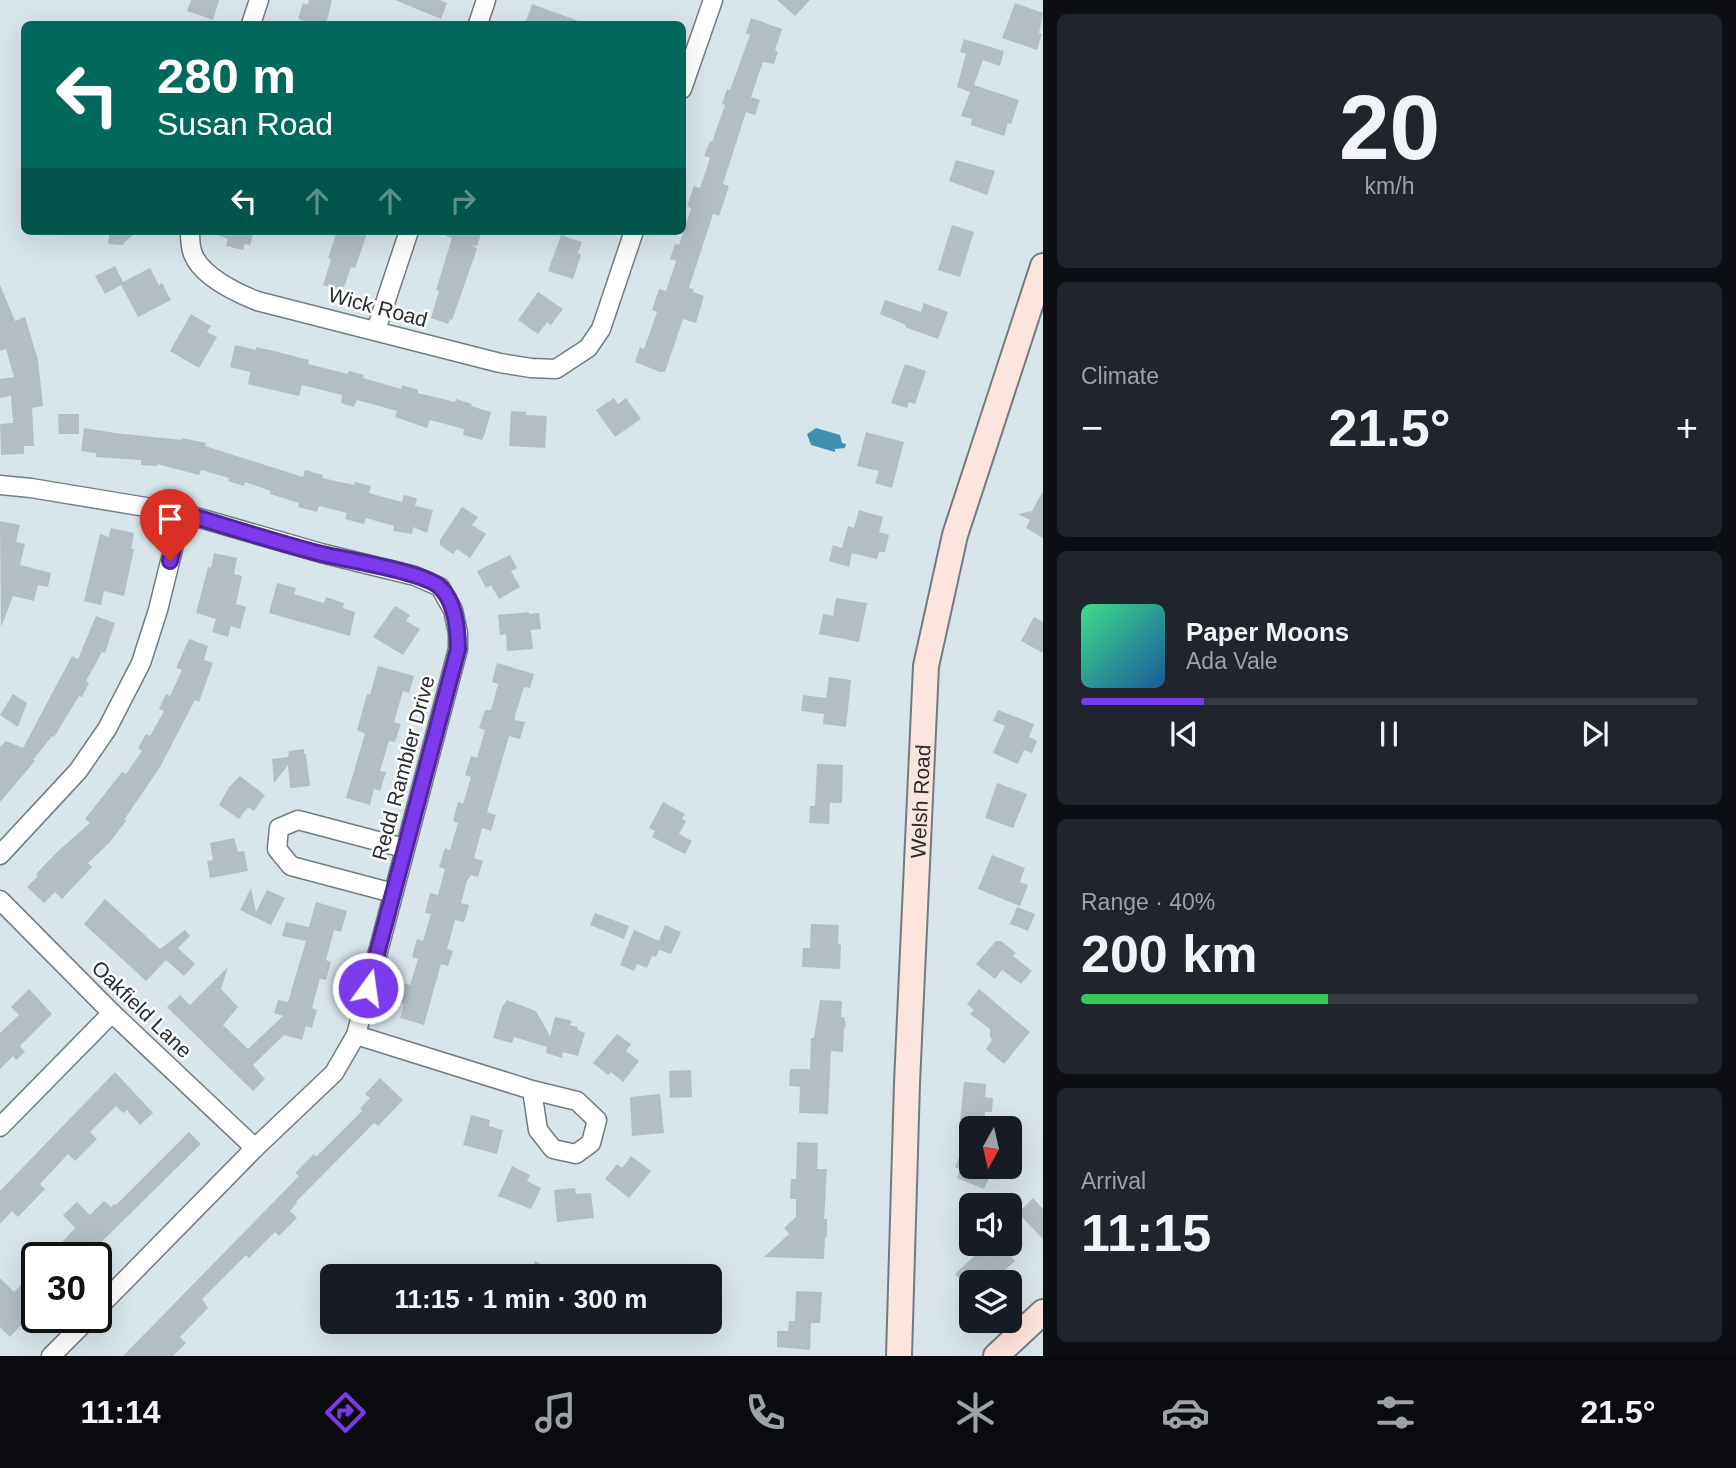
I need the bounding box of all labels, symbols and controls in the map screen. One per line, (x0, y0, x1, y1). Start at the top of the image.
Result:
icon: left (42, 49, 133, 140)
text: 280 m (157, 49, 296, 103)
text: 20 (1339, 77, 1440, 178)
text: Susan Road (157, 106, 333, 142)
text: km/h (1365, 173, 1414, 199)
icon: left (225, 182, 263, 220)
icon: ahead (298, 182, 336, 220)
icon: ahead (371, 182, 409, 220)
icon: right (444, 182, 482, 220)
street label: Wick Road (326, 283, 430, 331)
text: Climate (1081, 363, 1159, 389)
text: 21.5° (1328, 399, 1451, 457)
text: − (1081, 407, 1103, 449)
text: + (1676, 407, 1698, 449)
pin (140, 489, 200, 561)
icon: arrive (151, 500, 189, 538)
text: Paper Moons (1186, 617, 1349, 647)
text: Ada Vale (1186, 648, 1278, 674)
street label: Redd Rambler Drive (367, 673, 439, 863)
icon: previous (1165, 715, 1203, 753)
icon: pause (1370, 715, 1408, 753)
icon: next (1576, 715, 1614, 753)
street label: Welsh Road (906, 744, 934, 859)
text: Range · 40% (1081, 889, 1215, 915)
text: 200 km (1081, 925, 1257, 983)
position arrow (331, 951, 405, 1025)
street label: Oakfield Lane (87, 956, 197, 1062)
north arrow (959, 1116, 1022, 1180)
map controls (959, 1116, 1022, 1333)
text: Arrival (1081, 1168, 1146, 1194)
button: sound (959, 1193, 1022, 1256)
text: 11:15 (1081, 1204, 1211, 1262)
speed limit sign: 30 (21, 1242, 112, 1333)
button: layers (959, 1270, 1022, 1333)
text: 11:15 · 1 min · 300 m (395, 1284, 647, 1314)
icon: directions (321, 1388, 370, 1437)
icon: music (531, 1388, 580, 1437)
icon: phone (741, 1388, 790, 1437)
icon: climate (951, 1388, 1000, 1437)
icon: car (1161, 1388, 1210, 1437)
icon: filters (1371, 1388, 1420, 1437)
text: 11:14 (80, 1394, 161, 1430)
text: 21.5° (1580, 1394, 1655, 1430)

